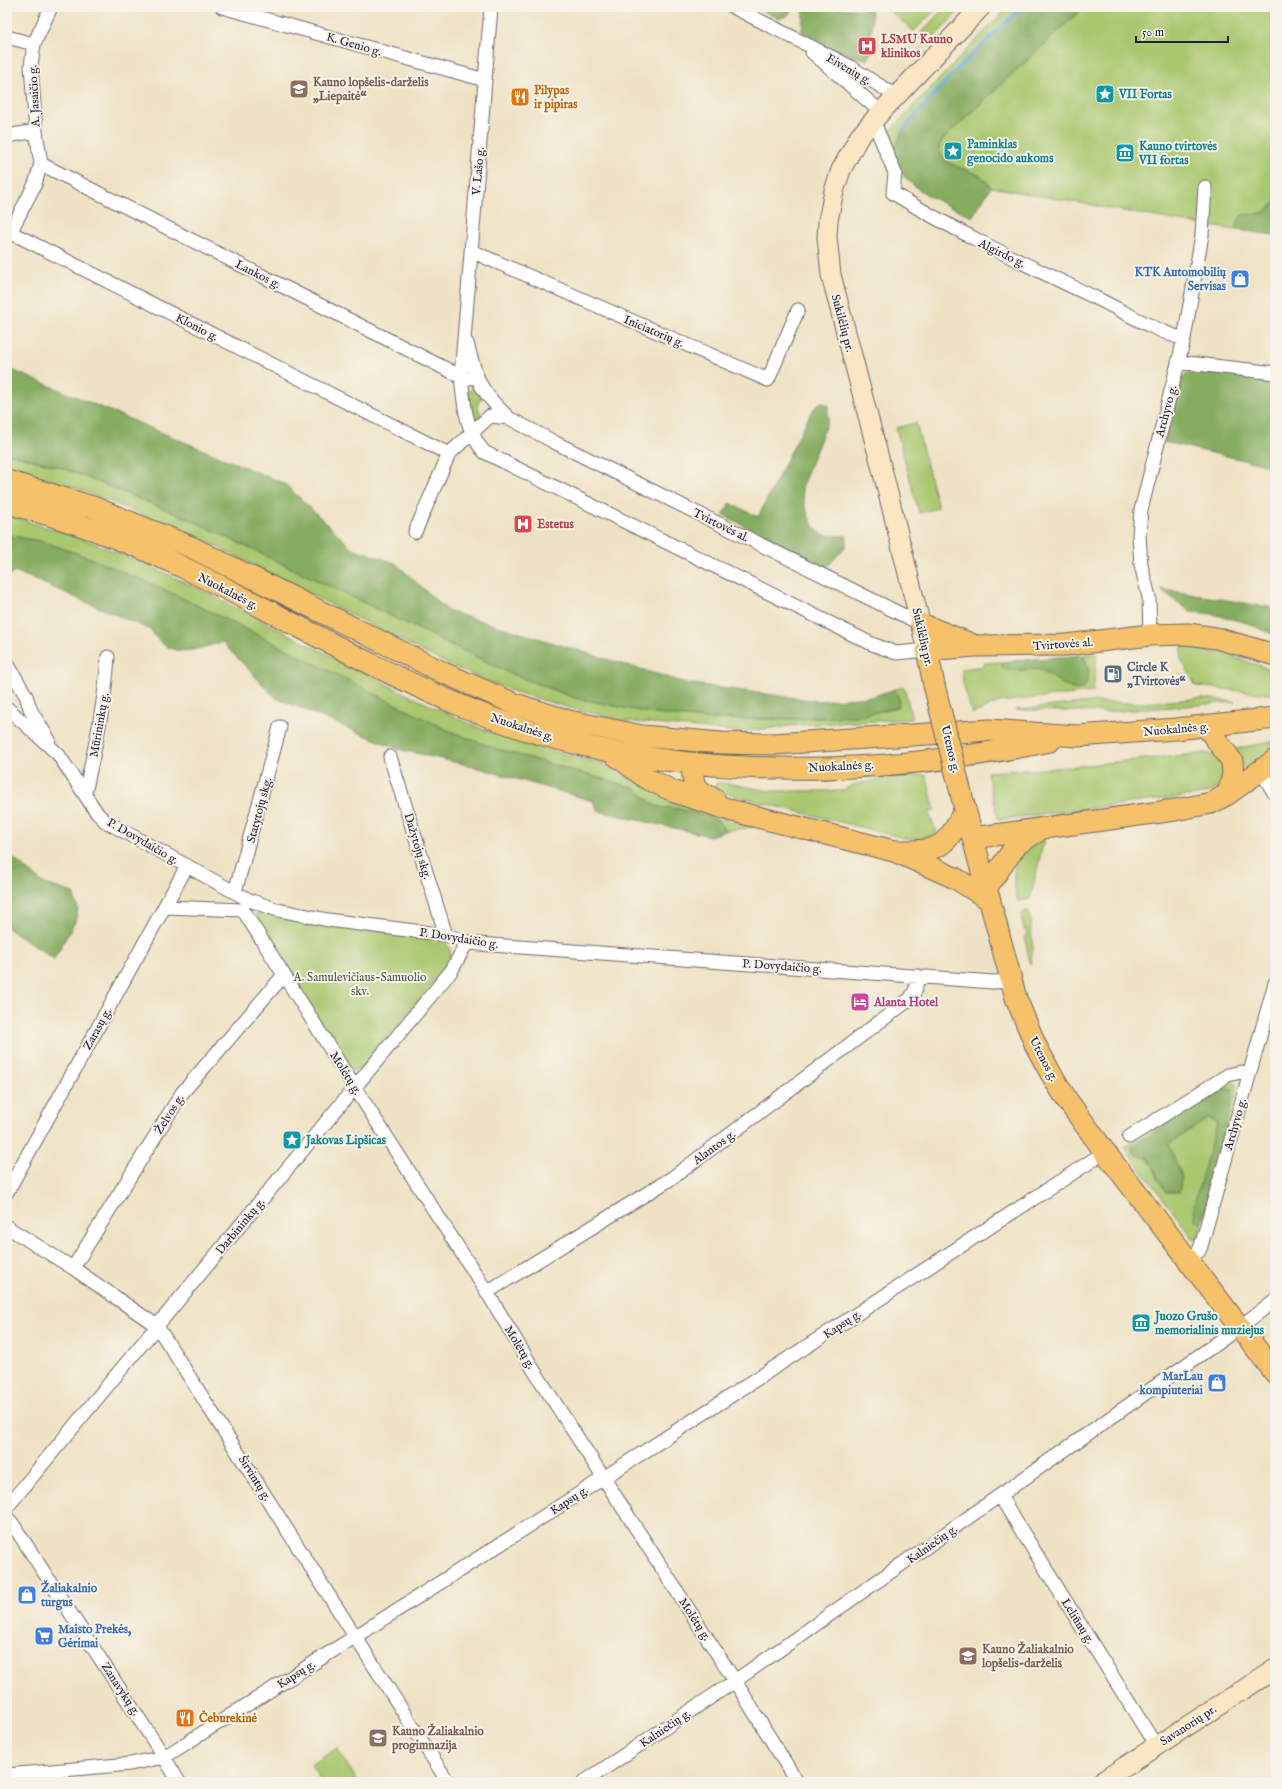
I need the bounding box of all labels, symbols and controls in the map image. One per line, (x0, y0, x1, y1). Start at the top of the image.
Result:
scale bar (1136, 18, 1228, 44)
text: 50 m (1142, 25, 1164, 40)
street label: K. Genio g. (325, 29, 383, 59)
place label: LSMU Kauno klinikos (880, 32, 953, 61)
hospital icon: LSMU Kauno klinikos (856, 35, 878, 57)
street label: Eivenių g. (824, 51, 874, 88)
street label: A. Jasaičio g. (25, 64, 45, 128)
place label: Kauno lopšelis-darželis „Liepaitė“ (313, 75, 429, 105)
school or university icon: Kauno lopšelis-darželis „Liepaitė“ (288, 78, 310, 100)
place label: Pilypas ir pipiras (534, 83, 578, 113)
place icon: VII Fortas (1094, 83, 1116, 105)
restaurant icon: Pilypas ir pipiras (509, 86, 531, 108)
place label: VII Fortas (1118, 87, 1172, 102)
place label: Paminklas genocido aukoms (967, 137, 1054, 167)
place label: Kauno tvirtovės VII fortas (1138, 139, 1218, 168)
place icon: Paminklas genocido aukoms (942, 140, 964, 162)
museum icon: Kauno tvirtovės VII fortas (1114, 142, 1136, 164)
street label: V. Lašo g. (469, 146, 488, 197)
street label: Algirdo g. (975, 235, 1028, 271)
street label: Lankos g. (233, 257, 283, 292)
place label: KTK Automobilių Servisas (1135, 265, 1227, 294)
shop icon: KTK Automobilių Servisas (1229, 268, 1251, 290)
street label: Sukilėlių pr. (827, 293, 857, 354)
street label: Klonio g. (173, 310, 221, 345)
street label: Iniciatorių g. (621, 312, 686, 351)
street label: Archyvo g. (1152, 384, 1181, 440)
street label: Tvirtovės al. (690, 505, 751, 545)
hospital icon: Estetus (512, 513, 534, 535)
place label: Estetus (537, 517, 575, 532)
street label: Nuokalnės g. (195, 570, 260, 613)
street label: Sukilėlių pr. (908, 607, 936, 668)
street label: Tvirtovės al. (1032, 635, 1094, 654)
place label: Circle K „Tvirtovės“ (1127, 660, 1186, 689)
fuel station icon: Circle K „Tvirtovės“ (1102, 663, 1124, 685)
street label: Mūrininkų g. (86, 692, 113, 759)
street label: Nuokalnės g. (488, 710, 555, 745)
street label: Nuokalnės g. (1143, 719, 1209, 740)
street label: Utenos g. (937, 724, 964, 774)
street label: Nuokalnės g. (808, 757, 874, 776)
street label: Statytojų skg. (244, 776, 275, 845)
street label: Dažytojų skg. (400, 811, 435, 881)
street label: P. Dovydaičio g. (105, 815, 181, 868)
street label: P. Dovydaičio g. (418, 925, 499, 952)
street label: P. Dovydaičio g. (742, 956, 822, 977)
park label: A. Samulevičiaus-Samuolio skv. (292, 970, 427, 999)
hotel icon: Alanta Hotel (849, 991, 871, 1013)
place label: Alanta Hotel (873, 995, 939, 1010)
street label: Zarasų g. (80, 1006, 115, 1053)
street label: Utenos g. (1026, 1034, 1061, 1084)
street label: Molėtų g. (326, 1049, 365, 1098)
street label: Želvos g. (150, 1091, 188, 1137)
street label: Archyvo g. (1221, 1097, 1250, 1153)
street label: Alantos g. (689, 1127, 739, 1169)
place icon: Jakovas Lipšicas (281, 1129, 303, 1151)
place label: Jakovas Lipšicas (304, 1133, 387, 1149)
street label: Darbininkų g. (212, 1195, 268, 1258)
street label: Kapsų g. (820, 1307, 865, 1343)
place label: Juozo Grušo memorialinis muziejus (1153, 1309, 1265, 1339)
museum icon: Juozo Grušo memorialinis muziejus (1130, 1312, 1152, 1334)
street label: Molėtų g. (501, 1323, 538, 1372)
place label: MarLau kompiuteriai (1138, 1369, 1204, 1399)
shop icon: MarLau kompiuteriai (1206, 1372, 1228, 1394)
street label: Širvintų g. (235, 1452, 275, 1504)
street label: Kapsų g. (547, 1483, 592, 1519)
street label: Kalniečių g. (904, 1522, 960, 1567)
place label: Žaliakalnio turgus (40, 1580, 98, 1611)
shop icon: Žaliakalnio turgus (16, 1584, 38, 1606)
street label: Molėtų g. (675, 1595, 714, 1644)
street label: Leliūnų g. (1058, 1596, 1097, 1647)
place label: Maisto Prekės, Gėrimai (58, 1622, 132, 1651)
supermarket icon: Maisto Prekės, Gėrimai (33, 1625, 55, 1647)
place label: Kauno Žaliakalnio lopšelis-darželis (981, 1641, 1074, 1672)
school or university icon: Kauno Žaliakalnio lopšelis-darželis (957, 1645, 979, 1667)
street label: Kapsų g. (274, 1657, 319, 1693)
street label: Zanavykų g. (98, 1660, 143, 1719)
street label: Savanorių pr. (1157, 1702, 1220, 1750)
street label: Kalniečių g. (637, 1706, 694, 1751)
restaurant icon: Čeburekinė (174, 1707, 196, 1729)
place label: Čeburekinė (199, 1710, 258, 1726)
place label: Kauno Žaliakalnio progimnazija (391, 1723, 484, 1754)
school or university icon: Kauno Žaliakalnio progimnazija (367, 1727, 389, 1749)

